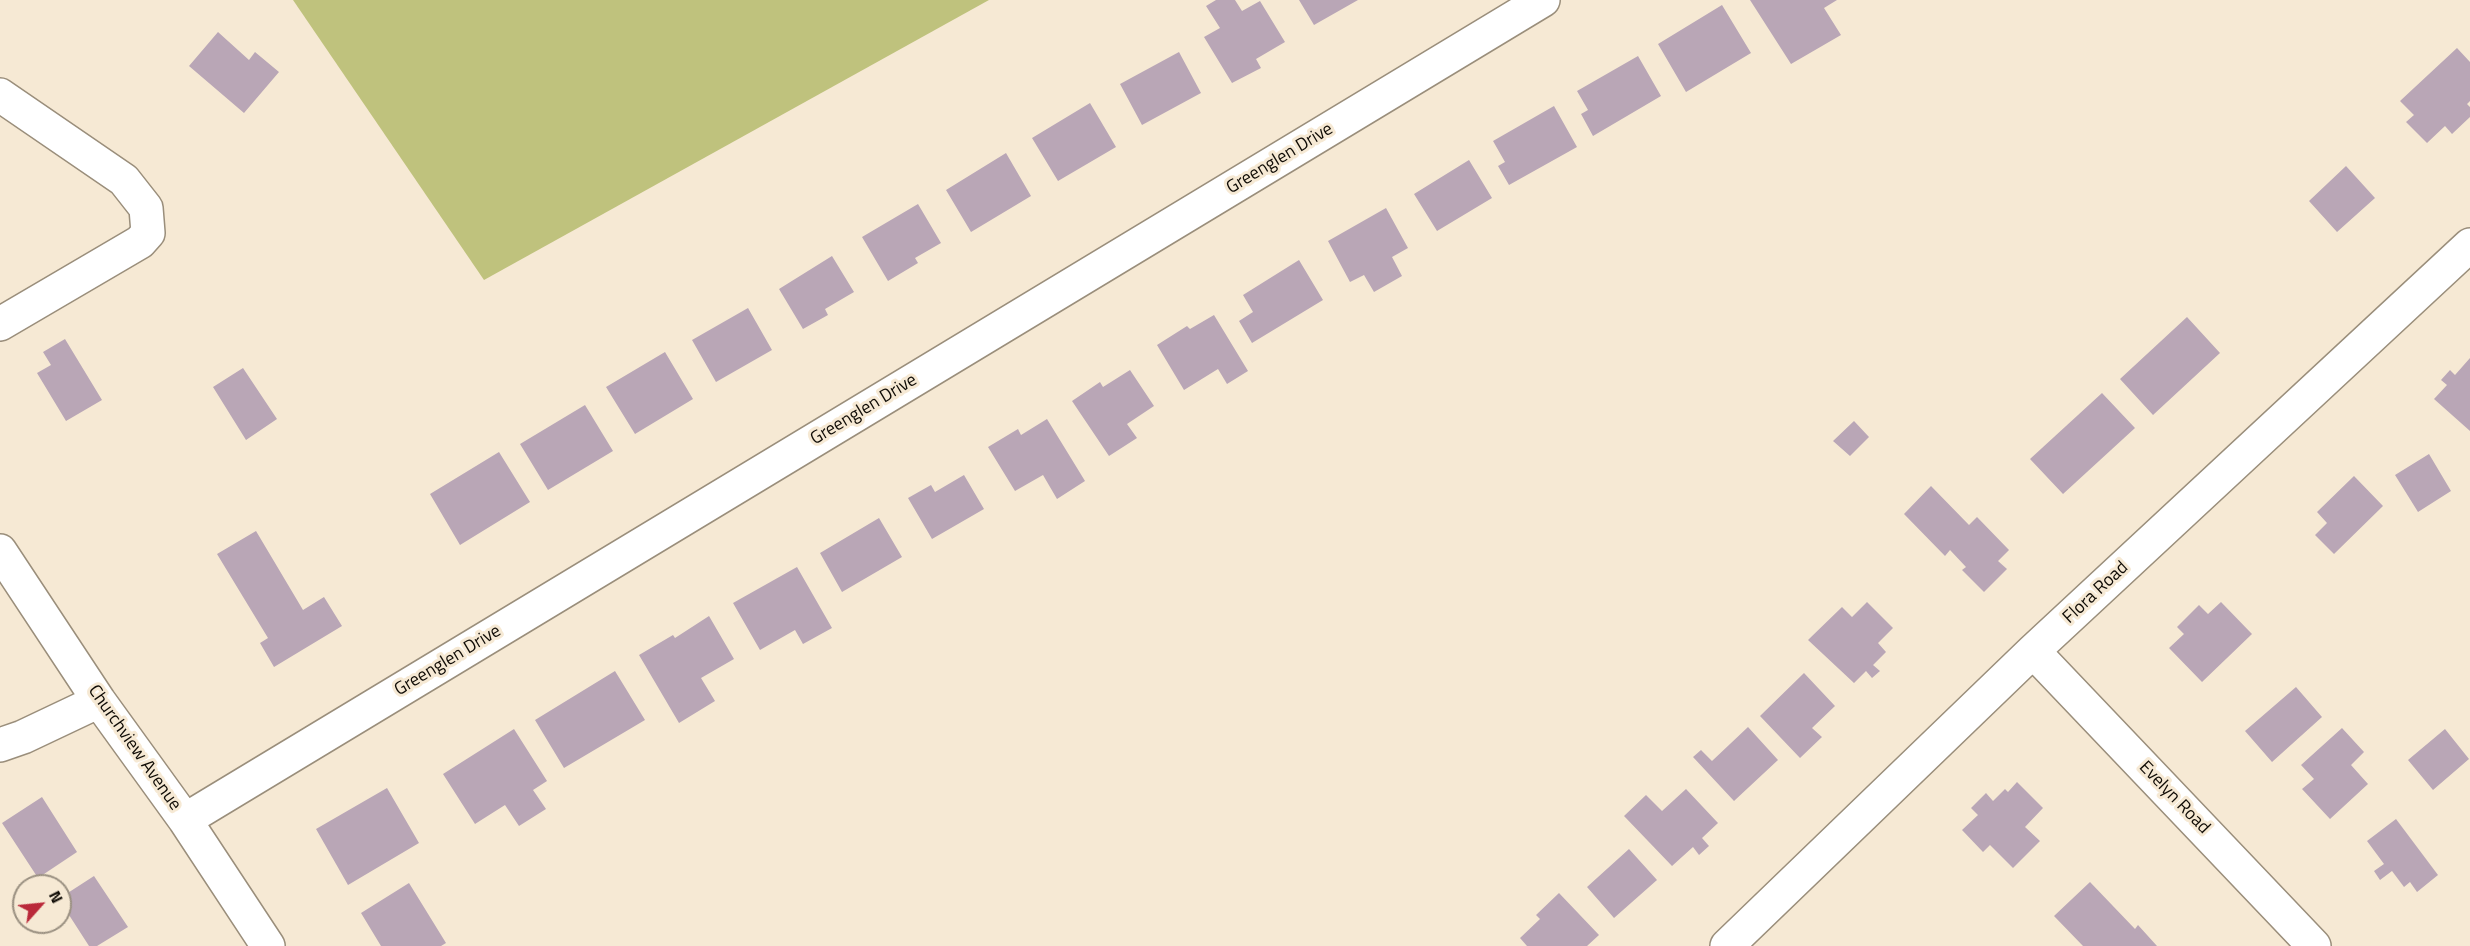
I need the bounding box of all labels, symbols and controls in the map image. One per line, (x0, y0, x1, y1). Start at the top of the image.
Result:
street label: Greenglen Drive (1223, 119, 1337, 199)
street label: Greenglen Drive (807, 370, 921, 450)
street label: Flora Road (2059, 557, 2133, 629)
street label: Greenglen Drive (391, 621, 505, 701)
street label: Churchview Avenue (83, 681, 185, 815)
street label: Evelyn Road (2134, 757, 2214, 839)
north arrow (12, 874, 72, 934)
text: N (43, 886, 69, 907)

